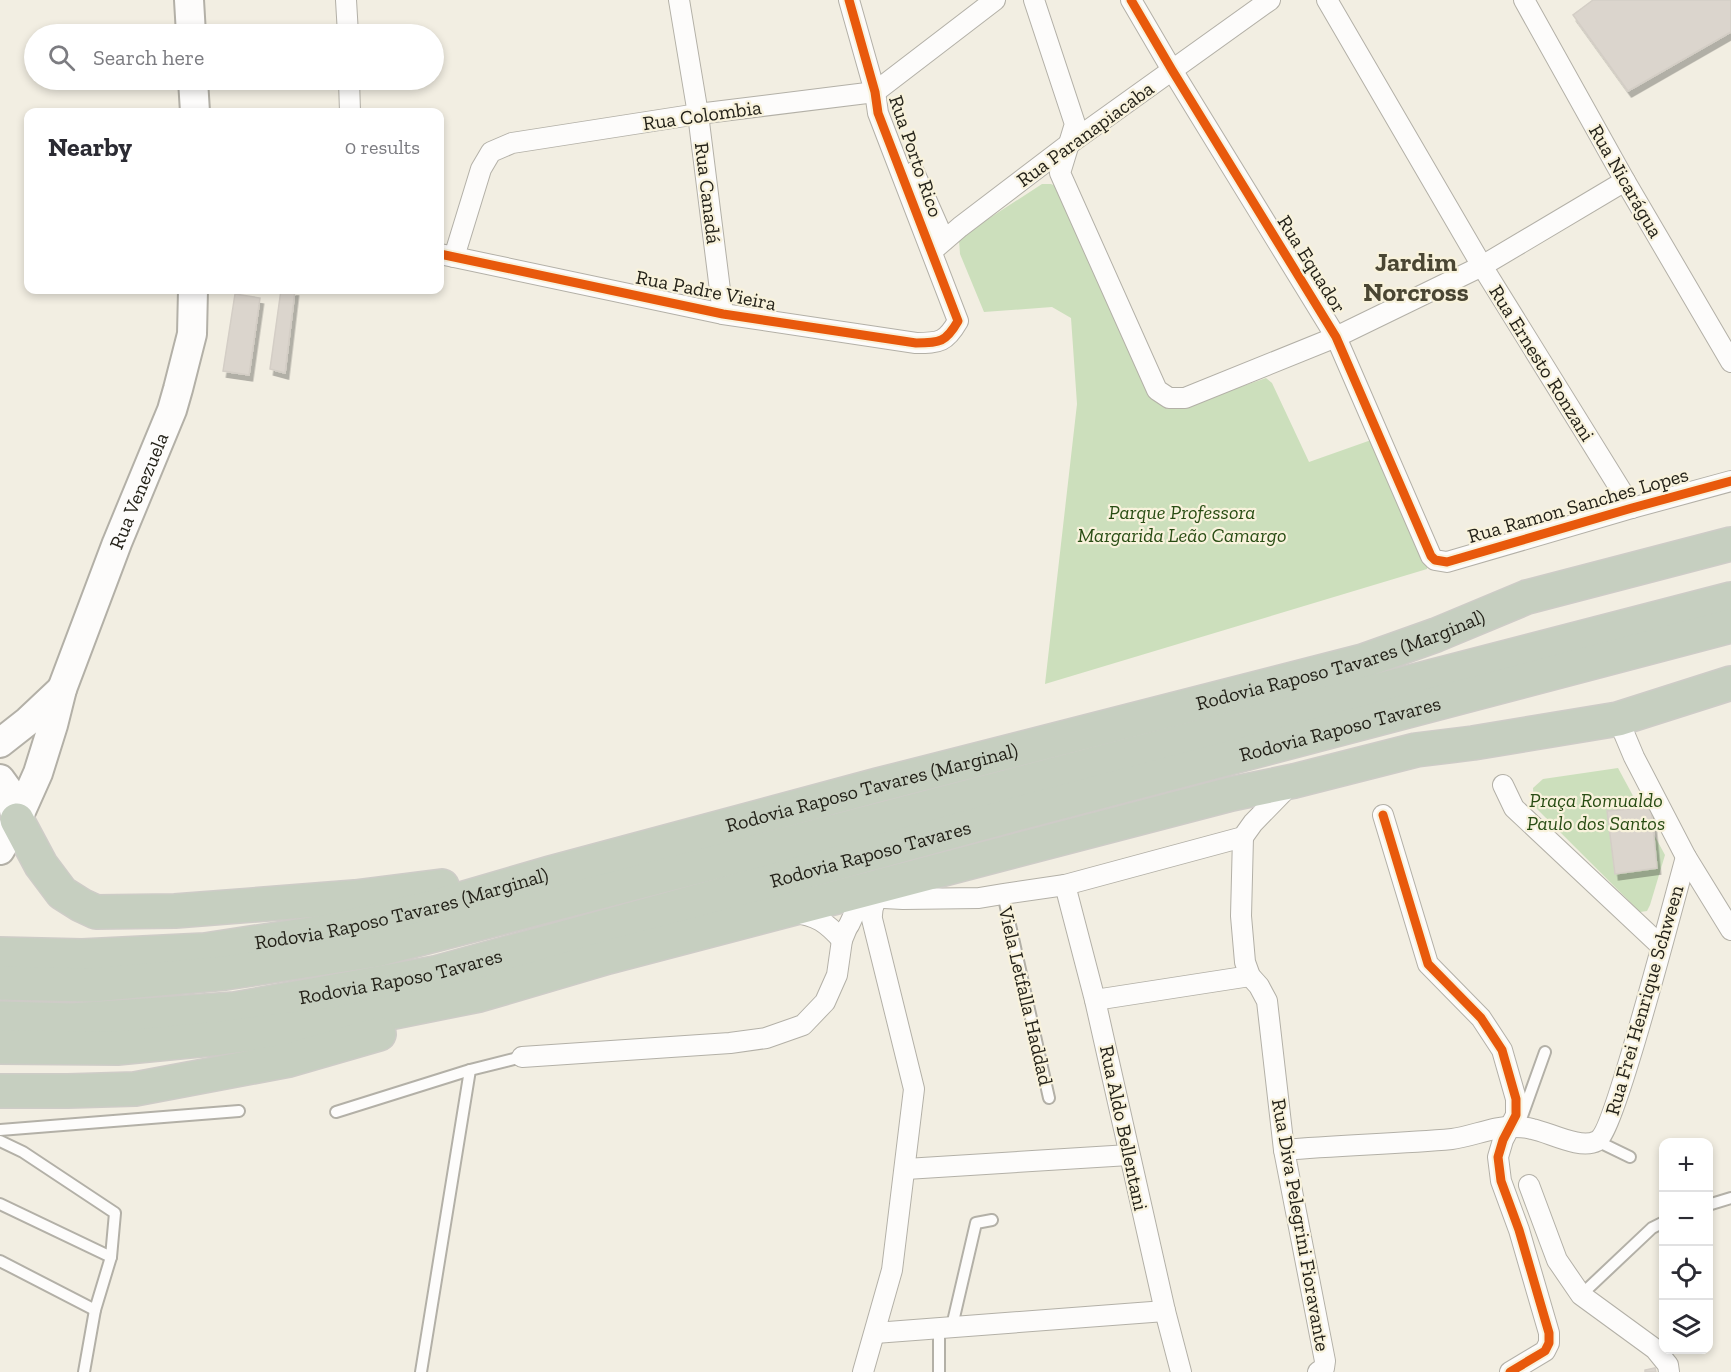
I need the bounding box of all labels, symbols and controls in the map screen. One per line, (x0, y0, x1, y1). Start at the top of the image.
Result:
search box (24, 24, 444, 90)
icon: search (45, 41, 78, 74)
text: Search here (93, 44, 204, 71)
street label: Rua Paranapiacaba (1012, 76, 1158, 192)
street label: Rua Porto Rico (884, 92, 948, 220)
street label: Rua Colombia (641, 95, 763, 135)
street label: Rua Nicarágua (1584, 120, 1668, 242)
text: Nearby (48, 131, 132, 163)
text: 0 results (345, 135, 420, 159)
street label: Rua Canadá (690, 141, 726, 245)
street label: Rua Equador (1272, 211, 1352, 317)
district label: Jardim Norcross (1363, 246, 1469, 308)
street label: Rua Padre Vieira (634, 265, 779, 315)
street label: Rua Ernesto Ronzani (1484, 280, 1600, 446)
street label: Rua Venezuela (104, 429, 174, 553)
street label: Rua Ramon Sanches Lopes (1465, 462, 1691, 548)
park label: Parque Professora Margarida Leão Camargo (1077, 500, 1287, 547)
street label: Rodovia Raposo Tavares (Marginal) (1193, 604, 1488, 715)
street label: Rodovia Raposo Tavares (1237, 691, 1443, 767)
street label: Rodovia Raposo Tavares (Marginal) (723, 738, 1020, 837)
park label: Praça Romualdo Paulo dos Santos (1527, 788, 1665, 835)
street label: Rodovia Raposo Tavares (767, 815, 974, 893)
street label: Rodovia Raposo Tavares (Marginal) (253, 862, 551, 954)
street label: Rua Frei Henrique Schween (1600, 882, 1689, 1118)
street label: Viela Letfalla Haddad (994, 903, 1058, 1088)
street label: Rodovia Raposo Tavares (297, 943, 505, 1009)
street label: Rua Aldo Bellentani (1095, 1043, 1153, 1213)
street label: Rua Diva Pelegrini Fioravante (1267, 1097, 1335, 1353)
map controls (1659, 1138, 1713, 1354)
button: + (1659, 1138, 1713, 1192)
button: − (1659, 1192, 1713, 1246)
button: locate (1659, 1246, 1713, 1300)
button: layers (1659, 1300, 1713, 1354)

